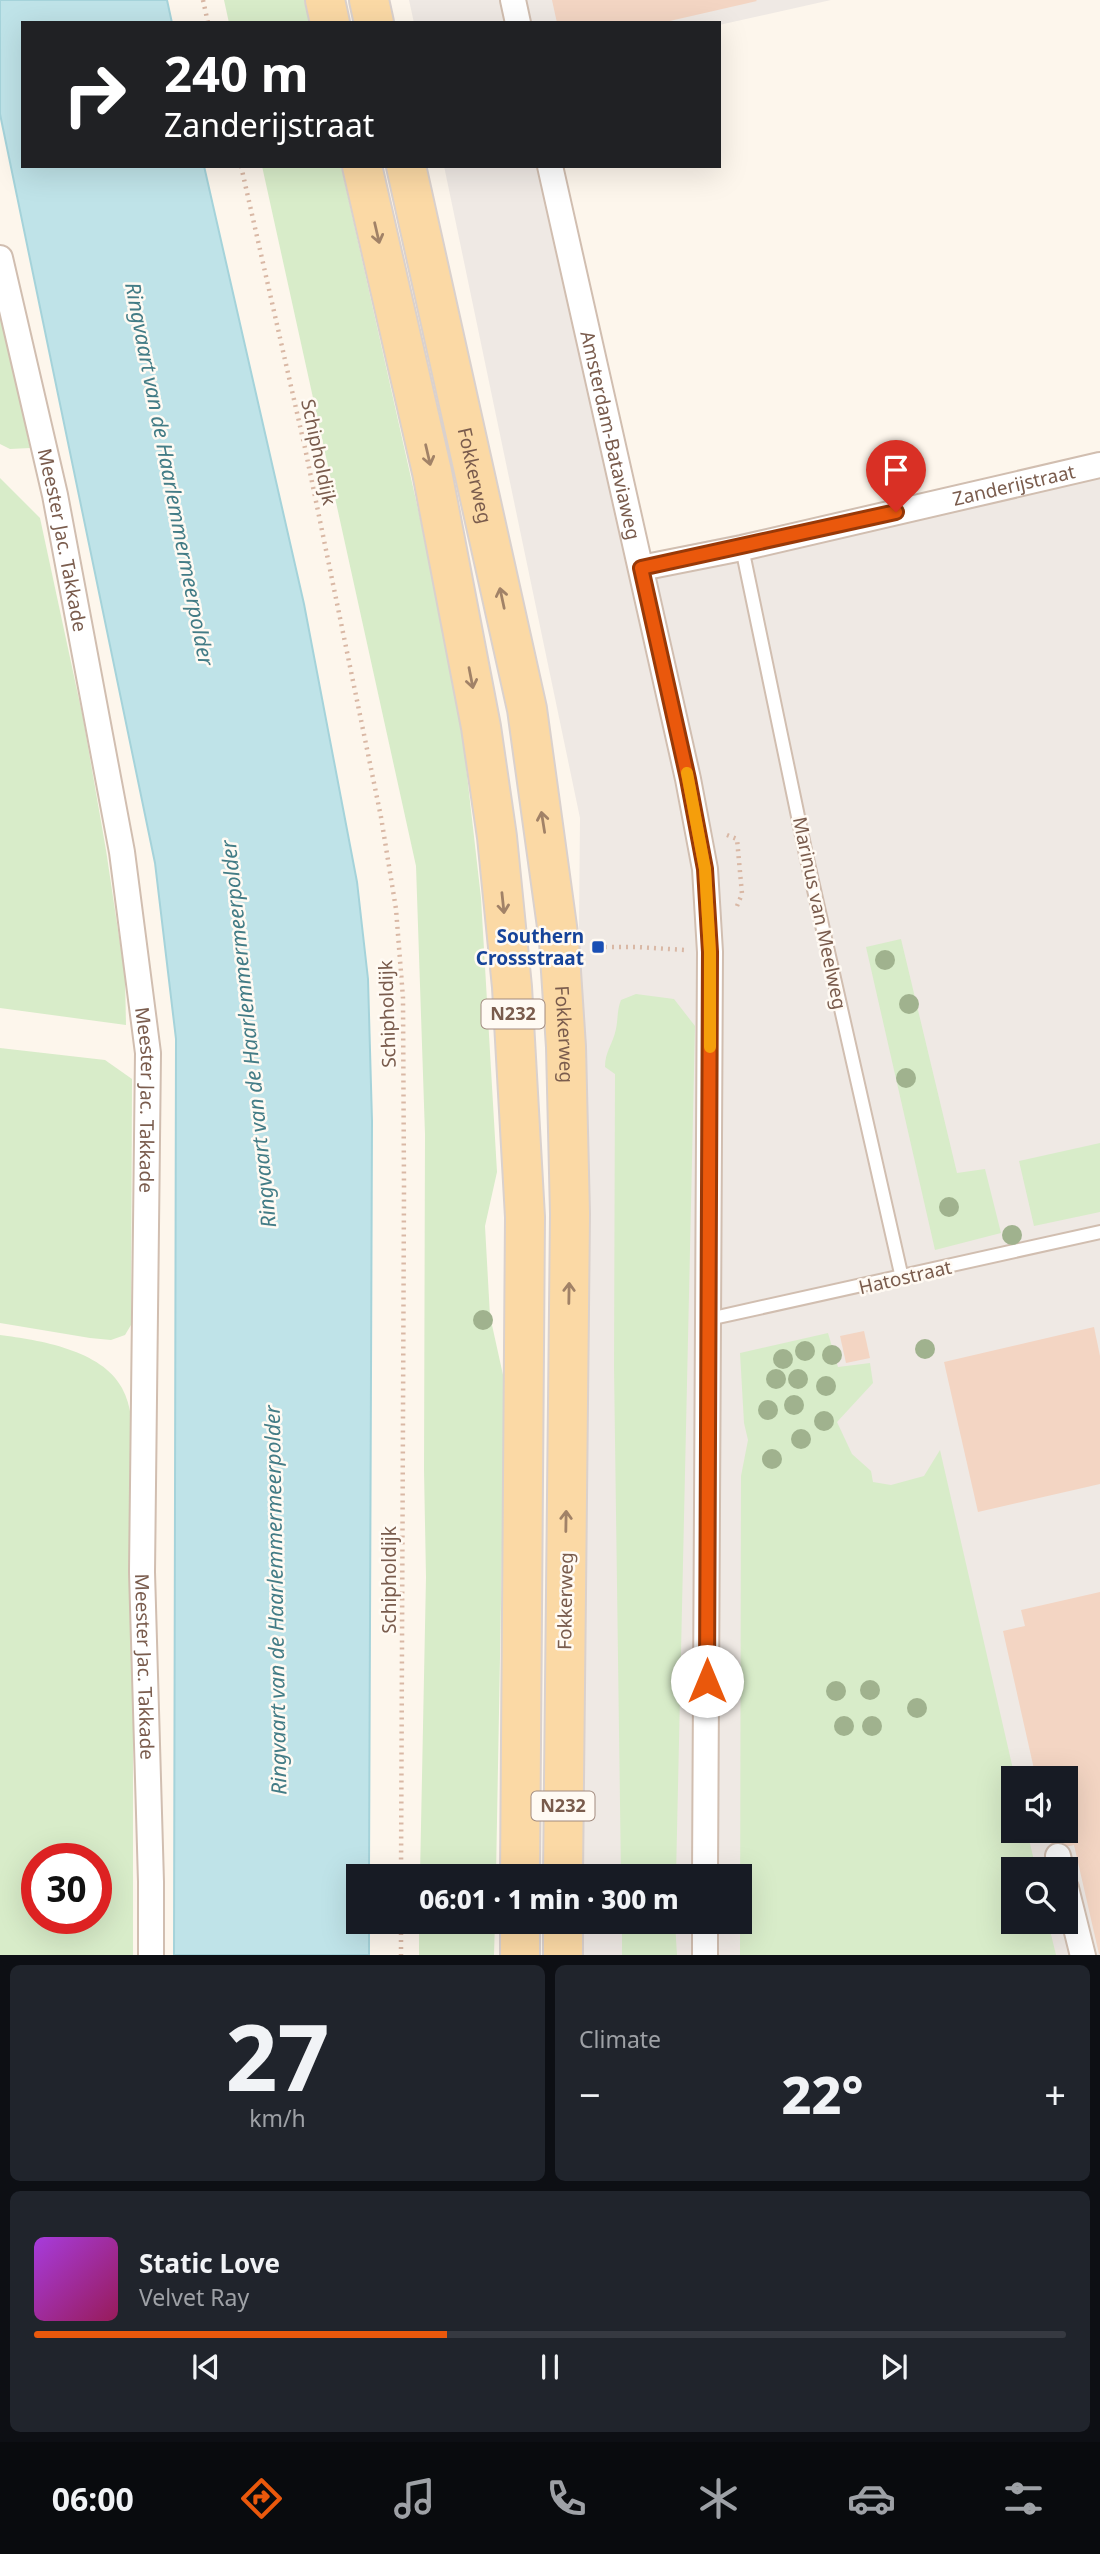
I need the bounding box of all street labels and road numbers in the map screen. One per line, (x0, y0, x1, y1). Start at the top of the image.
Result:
street label: Amsterdam-Bataviaweg (574, 328, 647, 542)
street label: Schipholdijk (295, 397, 343, 507)
street label: Fokkerweg (452, 425, 498, 526)
street label: Meester Jac. Takkade (32, 446, 93, 634)
street label: Zanderijstraat (950, 458, 1078, 512)
street label: Marinus van Meelweg (787, 814, 853, 1012)
street label: Schipholdijk (372, 960, 402, 1068)
street label: Fokkerweg (549, 985, 580, 1083)
road number: N232 (482, 1000, 544, 1028)
street label: Meester Jac. Takkade (129, 1005, 161, 1193)
street label: Hatostraat (856, 1254, 954, 1300)
street label: Schipholdijk (376, 1526, 402, 1634)
street label: Fokkerweg (551, 1552, 579, 1650)
street label: Meester Jac. Takkade (129, 1573, 160, 1760)
road number: N232 (532, 1792, 594, 1820)

